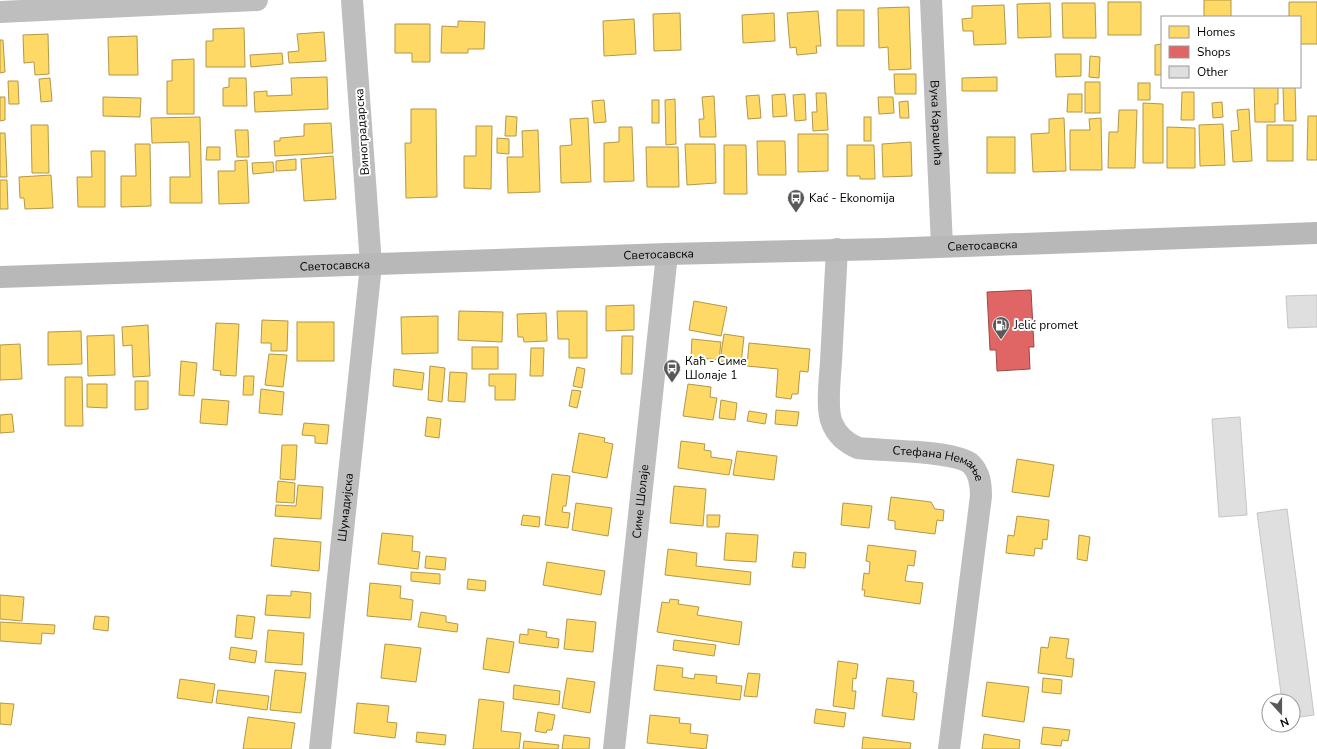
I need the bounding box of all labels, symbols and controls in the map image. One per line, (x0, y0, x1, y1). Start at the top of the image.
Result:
legend (1161, 16, 1301, 88)
text: Homes (1197, 24, 1235, 40)
text: Shops (1197, 44, 1231, 60)
text: Other (1197, 64, 1229, 80)
street label: Вука Караџића (927, 80, 946, 166)
street label: Виноградарска (351, 88, 373, 176)
bus stop icon: Kać - Ekonomija (786, 188, 806, 213)
place label: Kać - Ekonomija (809, 190, 895, 206)
street label: Светосавска (947, 236, 1018, 255)
street label: Светосавска (623, 245, 694, 263)
street label: Светосавска (299, 256, 370, 275)
fuel station icon: Jelić promet (991, 315, 1011, 340)
place label: Jelić promet (1013, 317, 1079, 333)
place label: Каћ - Симе Шолаје 1 (685, 353, 747, 383)
bus stop icon: Каћ - Симе Шолаје 1 (662, 358, 682, 383)
street label: Стефана Немање (892, 442, 988, 483)
street label: Симе Шолаје (629, 463, 652, 539)
street label: Шумадијска (334, 472, 357, 542)
north arrow (1261, 693, 1301, 733)
text: N (1278, 713, 1291, 730)

